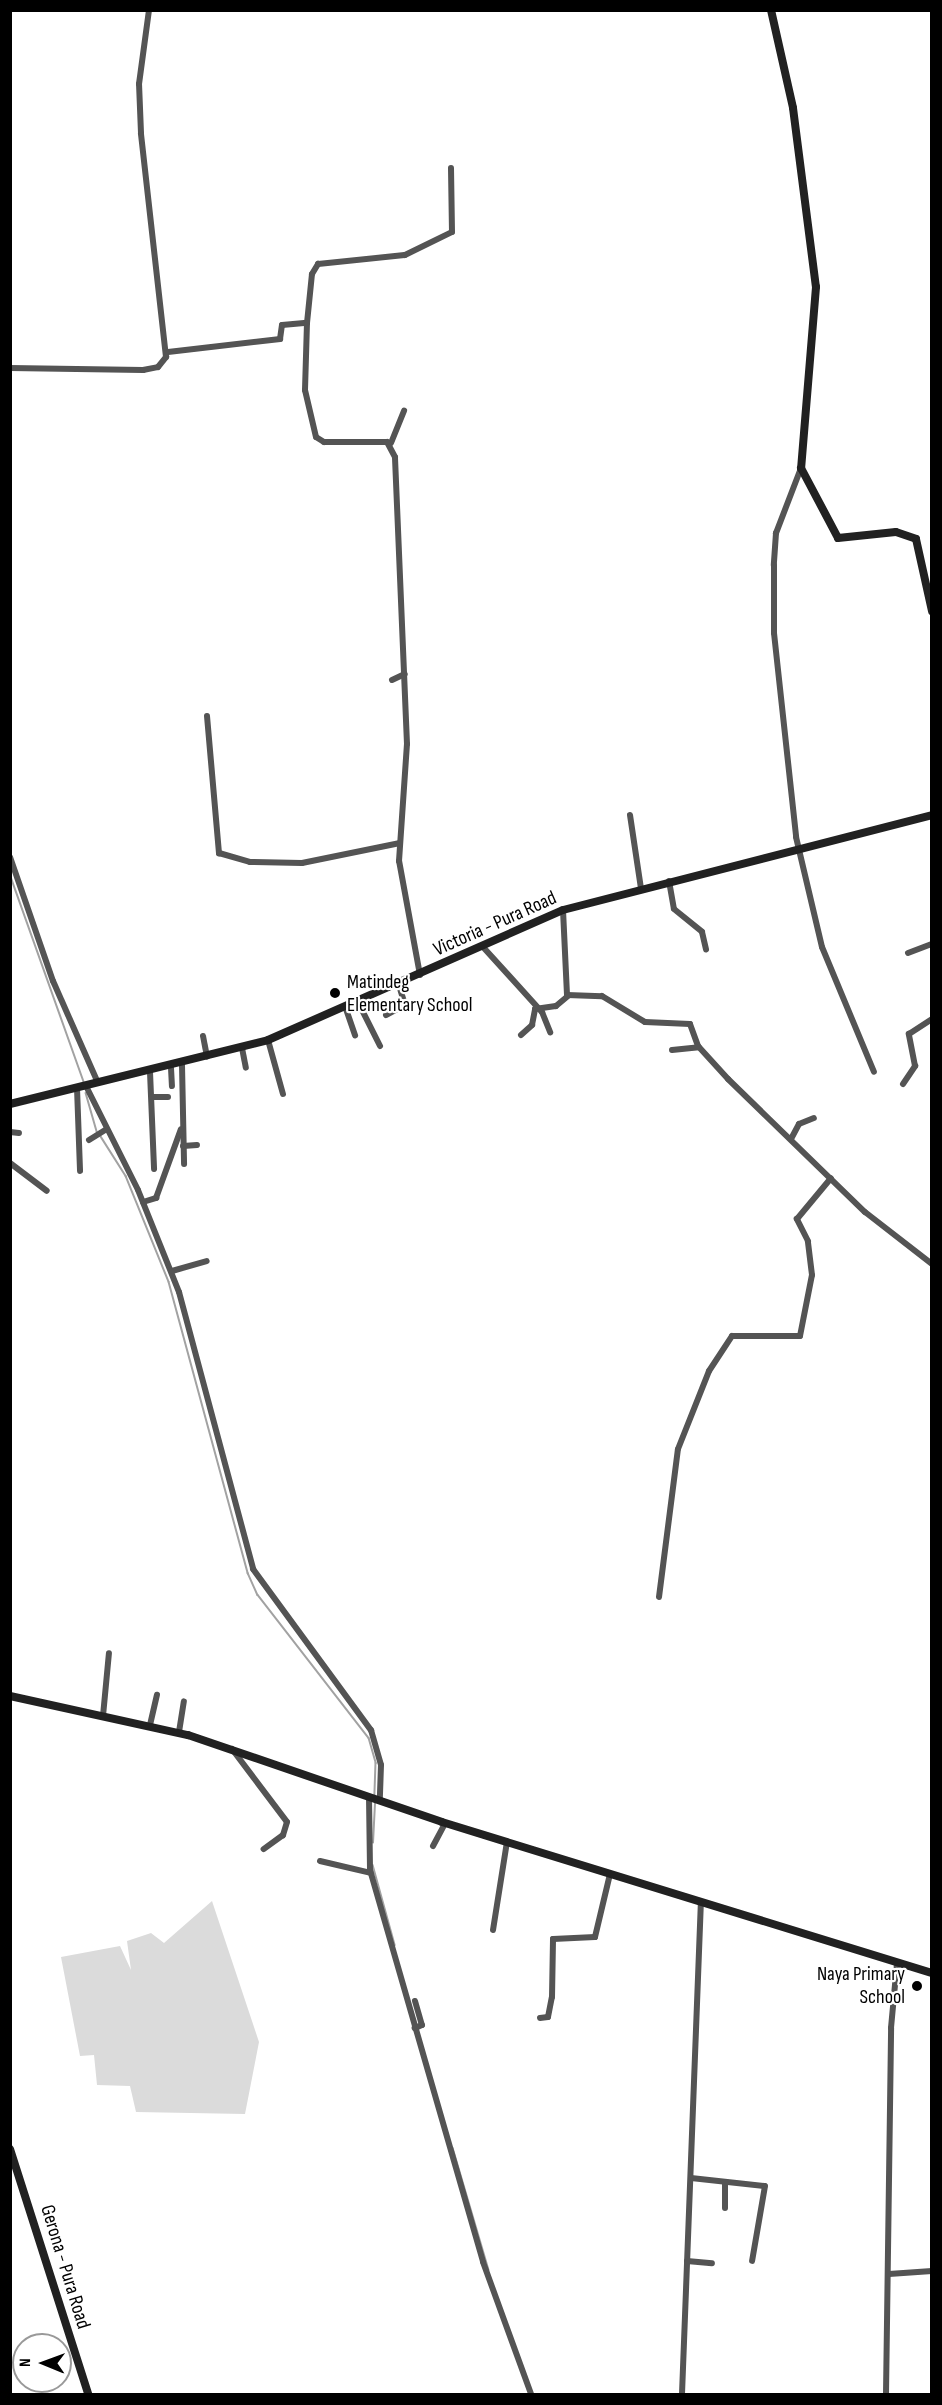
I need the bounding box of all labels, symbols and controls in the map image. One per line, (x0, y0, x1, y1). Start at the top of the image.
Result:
street label: Victoria - Pura Road (430, 886, 560, 962)
place label: Matindeg Elementary School (347, 970, 473, 1017)
marker: Matindeg Elementary School (328, 986, 342, 1000)
place label: Naya Primary School (817, 1962, 905, 2009)
marker: Naya Primary School (910, 1979, 924, 1993)
street label: Gerona - Pura Road (35, 2202, 95, 2332)
north arrow (12, 2333, 72, 2393)
text: N (16, 2358, 35, 2367)

